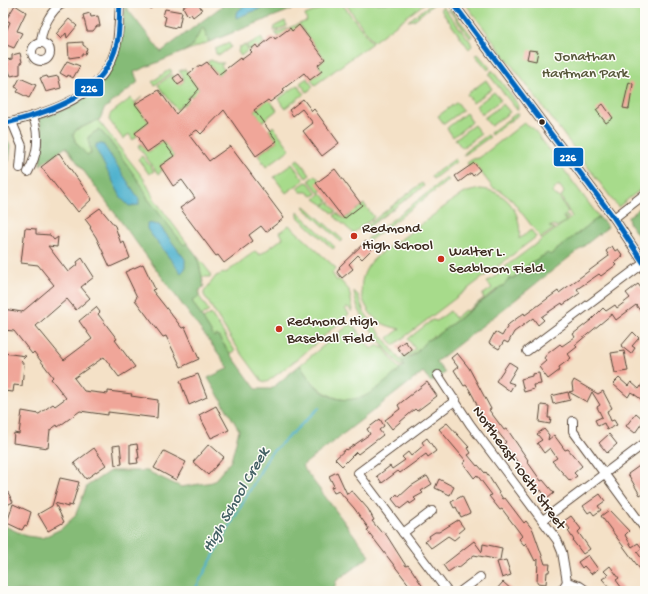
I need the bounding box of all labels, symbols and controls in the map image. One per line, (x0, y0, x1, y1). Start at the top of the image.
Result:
park label: Jonathan Hartman Park (542, 48, 630, 83)
line badge: 226 (74, 78, 104, 97)
text: 226 (81, 84, 98, 96)
unlabelled marker (537, 117, 547, 127)
line badge: 226 (553, 147, 584, 167)
text: 226 (560, 153, 577, 165)
place label: Redmond High School (362, 220, 433, 255)
marker: Redmond High School (349, 231, 359, 241)
place label: Walter L. Seabloom Field (449, 243, 545, 278)
marker: Walter L. Seabloom Field (436, 254, 446, 264)
place label: Redmond High Baseball Field (286, 313, 378, 348)
marker: Redmond High Baseball Field (274, 324, 284, 334)
street label: Northeast 106th Street (468, 403, 570, 535)
water label: High School Creek (199, 444, 276, 556)

